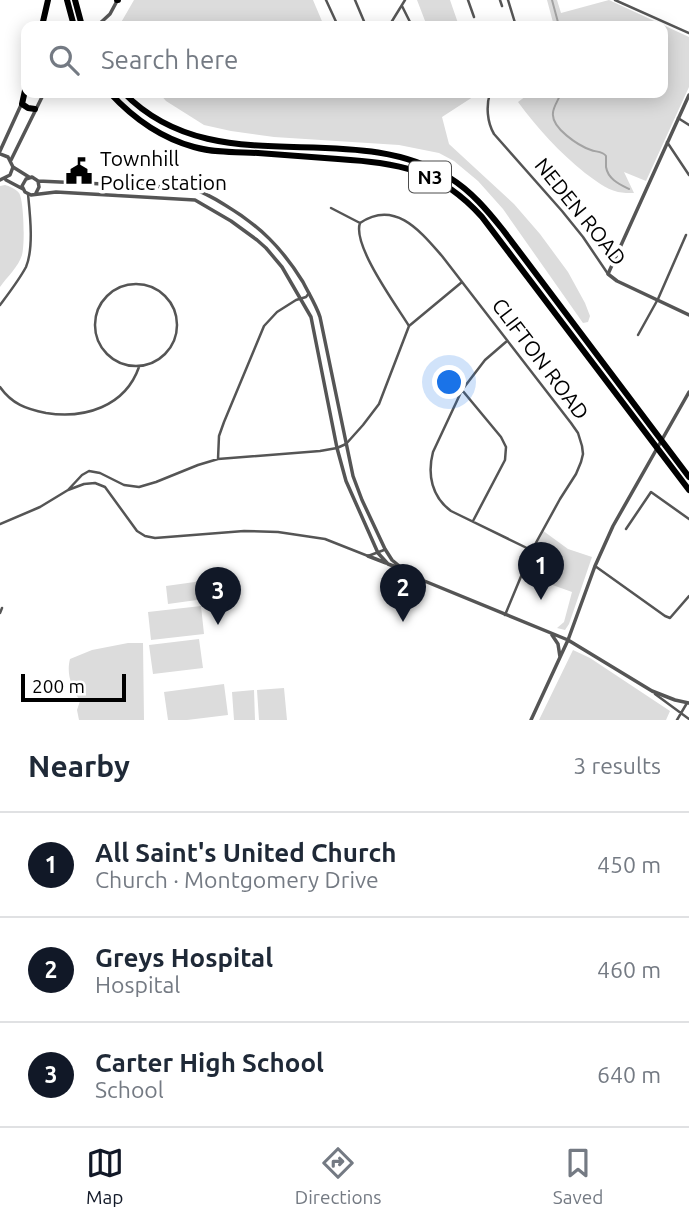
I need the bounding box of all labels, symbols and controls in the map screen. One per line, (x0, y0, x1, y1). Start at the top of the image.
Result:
search box (21, 21, 668, 98)
icon: search (45, 41, 83, 79)
text: Search here (101, 45, 238, 74)
place label: Townhill Police station (100, 146, 227, 194)
street label: NEDEN ROAD (530, 153, 631, 270)
public building icon: Townhill Police station (64, 156, 94, 186)
road number: N3 (409, 162, 451, 192)
street label: CLIFTON ROAD (487, 293, 594, 424)
your location (432, 365, 466, 399)
pin: 1 (518, 542, 564, 600)
pin: 2 (380, 564, 426, 622)
pin: 3 (195, 567, 241, 625)
scale bar (21, 671, 126, 703)
text: 200 m (32, 675, 85, 697)
text: Nearby (28, 749, 130, 783)
text: 3 results (573, 753, 661, 778)
text: All Saint's United Church (95, 838, 396, 867)
text: 1 (45, 852, 57, 877)
text: 450 m (597, 852, 661, 877)
text: Church · Montgomery Drive (95, 867, 379, 892)
text: Greys Hospital (95, 943, 273, 972)
text: 2 (45, 957, 57, 982)
text: 460 m (597, 957, 661, 982)
text: Hospital (95, 972, 180, 997)
text: Carter High School (95, 1048, 324, 1077)
text: 3 (45, 1062, 57, 1087)
text: 640 m (597, 1062, 661, 1087)
text: School (95, 1077, 164, 1102)
tab: Map (86, 1144, 124, 1208)
tab: Directions (295, 1144, 382, 1208)
tab: Saved (553, 1144, 603, 1208)

